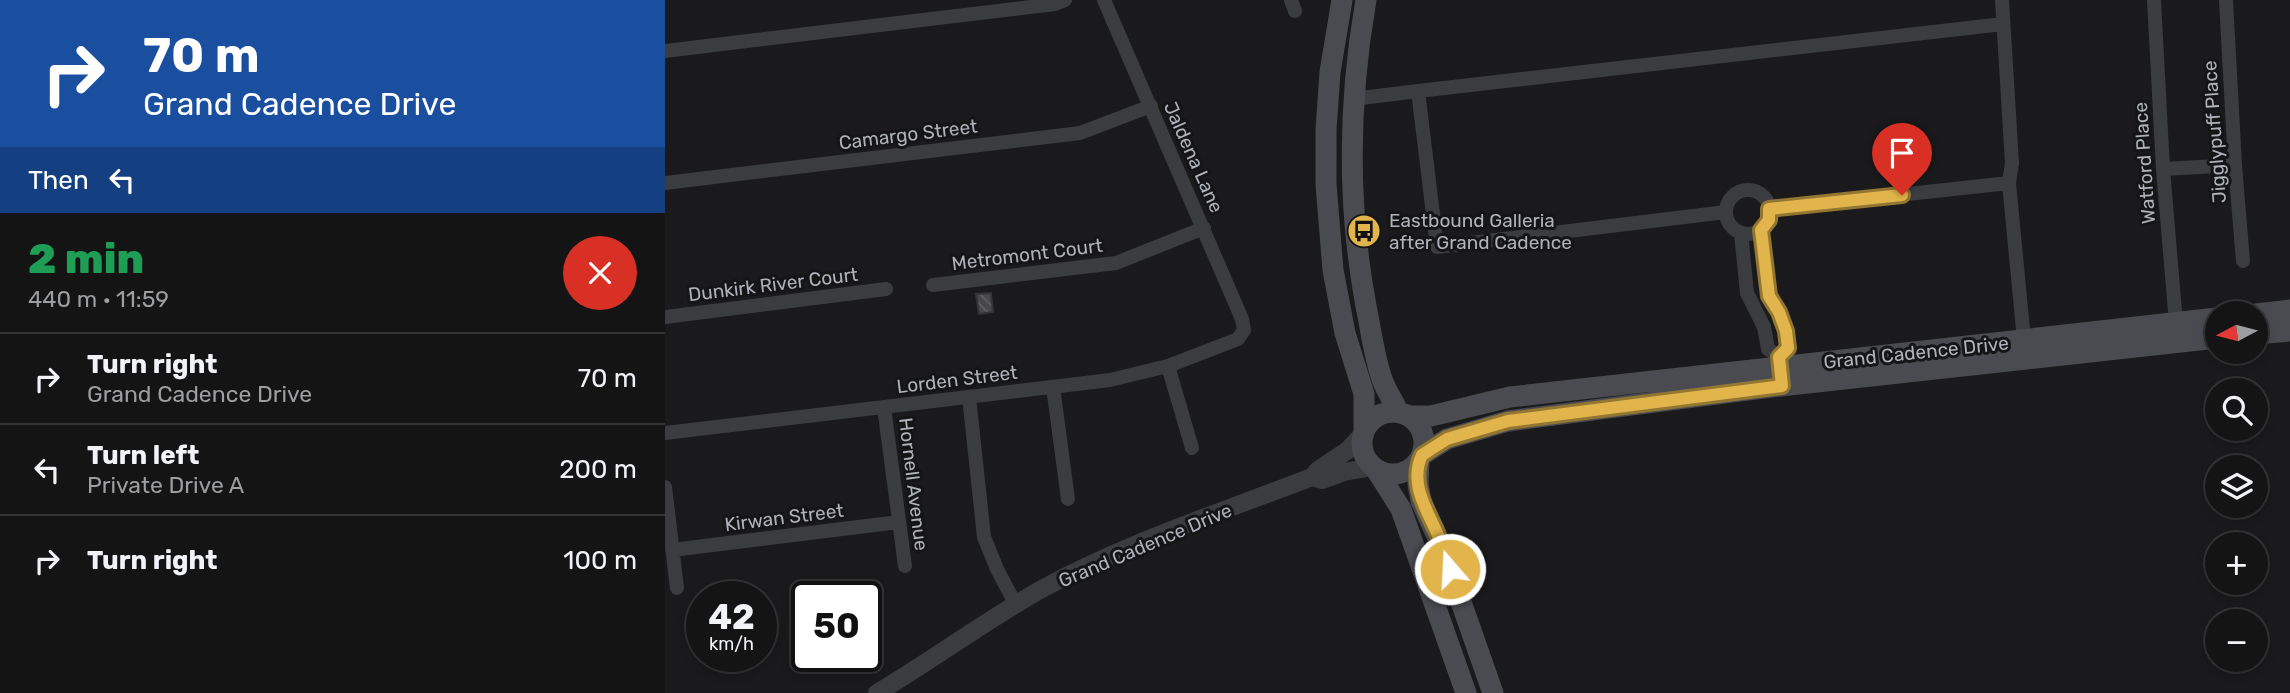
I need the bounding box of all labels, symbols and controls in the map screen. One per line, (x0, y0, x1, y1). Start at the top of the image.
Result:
text: 70 m (143, 26, 260, 84)
icon: right (28, 28, 119, 119)
street label: Jigglypuff Place (2198, 60, 2231, 204)
text: Grand Cadence Drive (143, 85, 456, 123)
street label: Jaldena Lane (1159, 98, 1228, 216)
street label: Watford Place (2129, 101, 2160, 225)
street label: Camargo Street (837, 115, 979, 154)
pin (1872, 123, 1932, 195)
icon: arrive (1883, 134, 1921, 172)
icon: left (103, 161, 141, 199)
text: Then (28, 165, 89, 196)
place label: Eastbound Galleria after Grand Cadence (1389, 209, 1572, 254)
bus stop icon: Eastbound Galleria after Grand Cadence (1345, 212, 1383, 250)
text: 2 min (28, 234, 144, 284)
street label: Metromont Court (950, 234, 1104, 275)
button: close (563, 236, 637, 310)
street label: Dunkirk River Court (687, 263, 860, 306)
text: 440 m · 11:59 (28, 285, 169, 313)
north arrow (2205, 301, 2268, 364)
map controls (2205, 301, 2268, 672)
street label: Grand Cadence Drive (1822, 331, 2010, 374)
text: Turn right (87, 349, 217, 380)
icon: right (28, 360, 66, 398)
street label: Lorden Street (895, 361, 1019, 398)
text: 70 m (578, 363, 637, 394)
button: search (2205, 378, 2268, 441)
text: Grand Cadence Drive (87, 380, 312, 408)
street label: Hornell Avenue (894, 416, 933, 552)
text: Turn left (87, 440, 199, 471)
icon: left (28, 451, 66, 489)
text: 200 m (559, 454, 637, 485)
button: layers (2205, 455, 2268, 518)
text: Private Drive A (87, 471, 244, 499)
street label: Kirwan Street (723, 499, 845, 536)
street label: Grand Cadence Drive (1055, 499, 1235, 592)
position arrow (1413, 532, 1487, 606)
button: + (2205, 532, 2268, 595)
icon: right (28, 542, 66, 580)
text: Turn right (87, 545, 217, 576)
text: 100 m (563, 545, 637, 576)
speed limit sign: 50 (791, 581, 882, 672)
text: 42 (708, 596, 755, 638)
button: − (2205, 609, 2268, 672)
text: km/h (709, 633, 754, 655)

